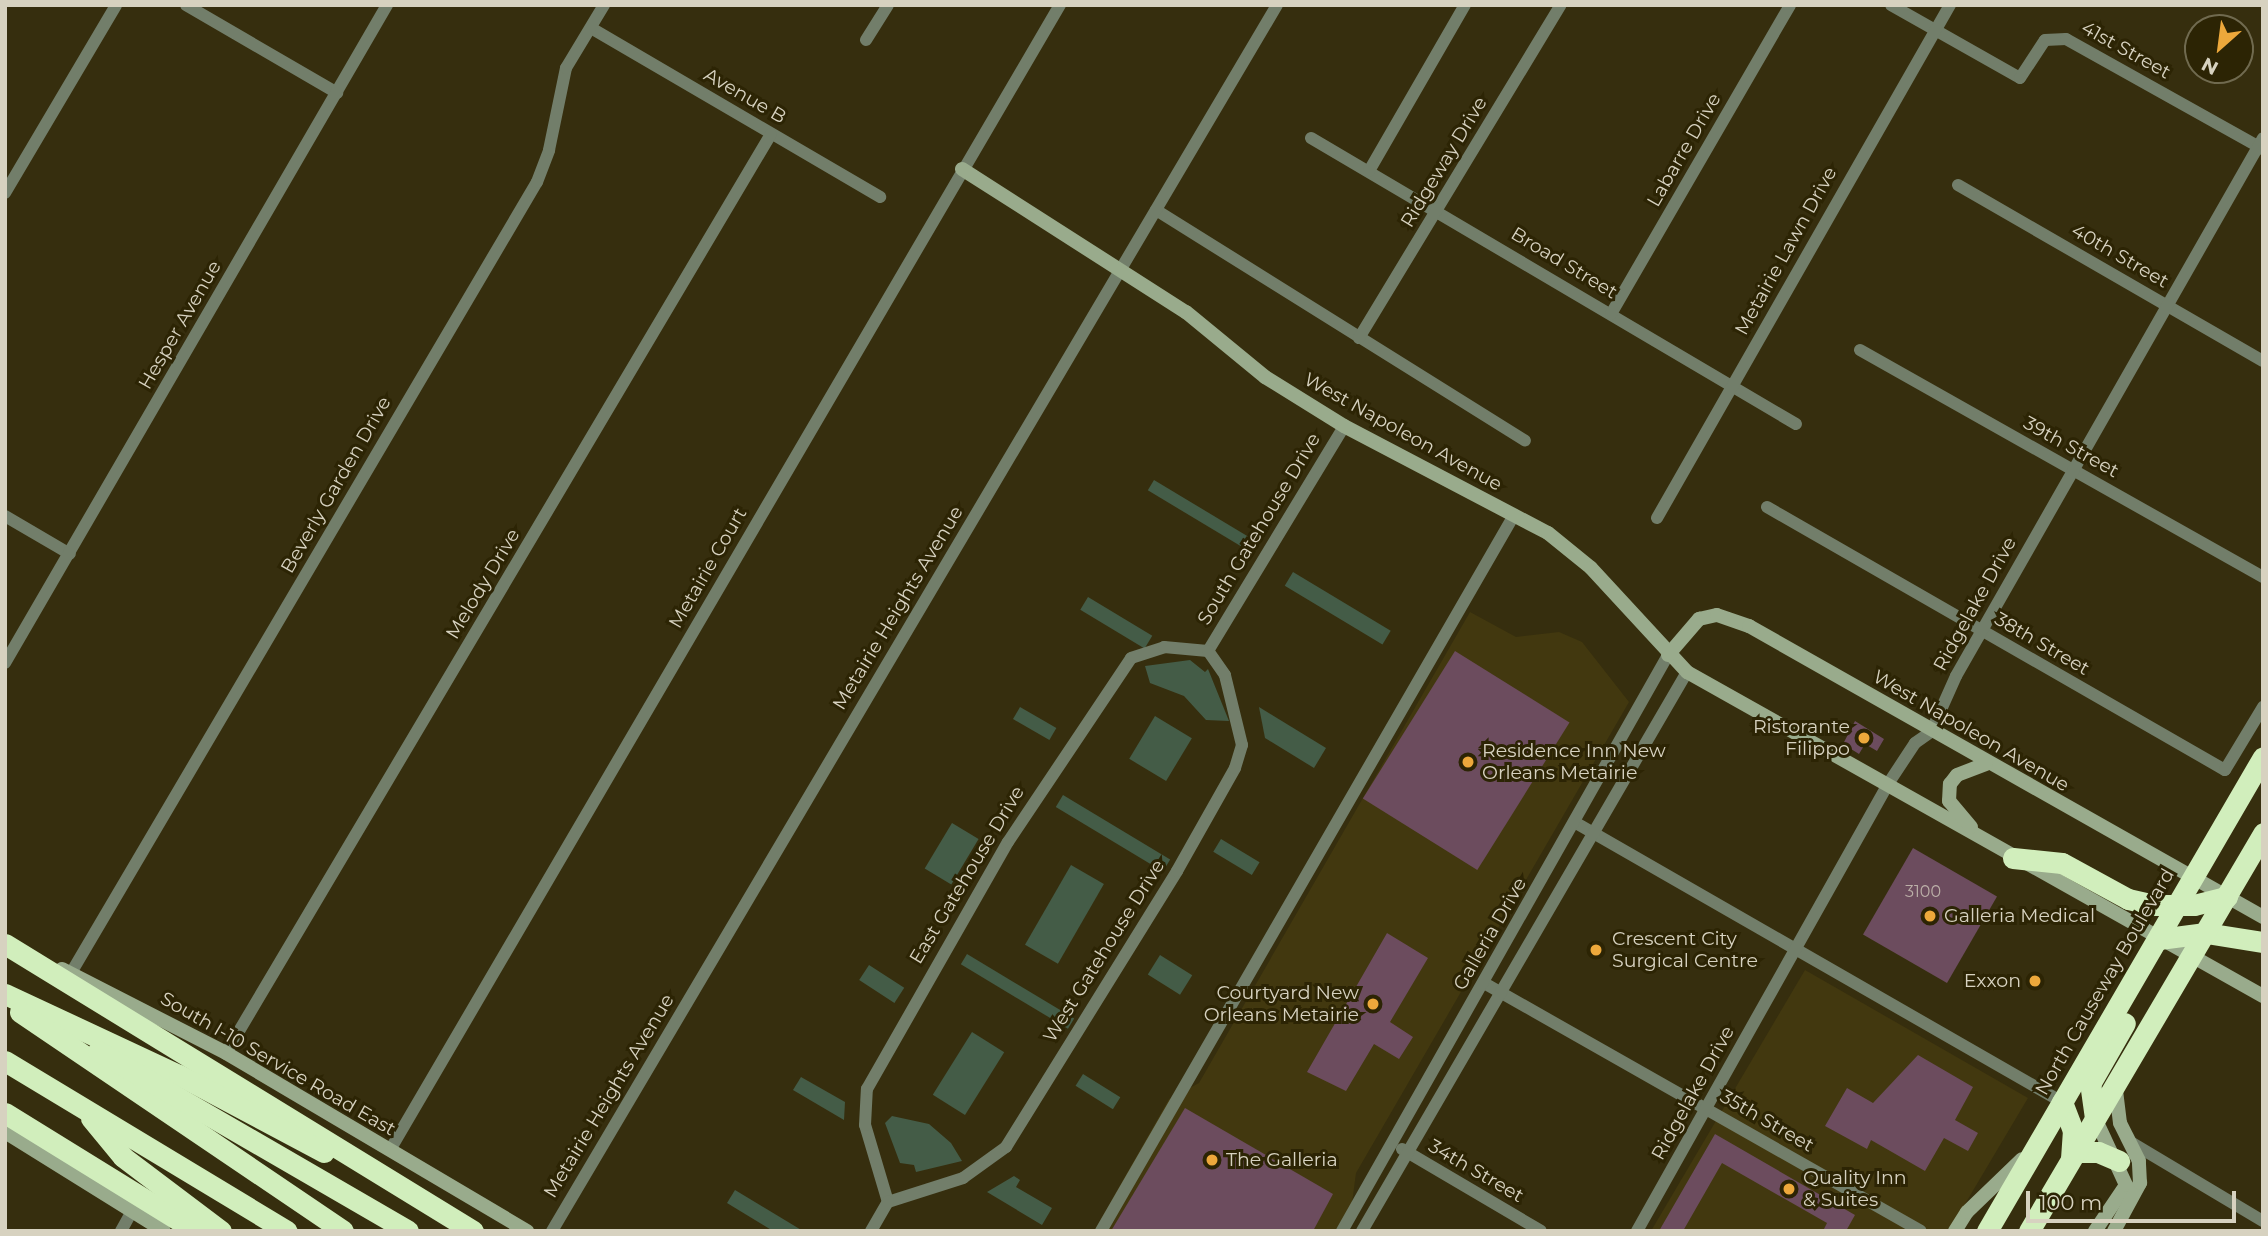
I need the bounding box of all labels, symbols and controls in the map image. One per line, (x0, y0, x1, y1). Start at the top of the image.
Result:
north arrow (2184, 14, 2254, 84)
street label: 41st Street (2077, 16, 2175, 84)
text: N (2198, 52, 2222, 80)
street label: Avenue B (700, 63, 790, 129)
street label: Labarre Drive (1642, 89, 1726, 211)
street label: Ridgeway Drive (1396, 93, 1492, 231)
street label: Metairie Lawn Drive (1730, 163, 1842, 339)
street label: 40th Street (2067, 219, 2173, 293)
street label: Broad Street (1507, 222, 1621, 304)
street label: Hesper Avenue (134, 257, 226, 393)
street label: West Napoleon Avenue (1300, 368, 1506, 496)
street label: Beverly Garden Drive (276, 393, 396, 577)
street label: 39th Street (2019, 411, 2123, 483)
street label: South Gatehouse Drive (1193, 429, 1325, 629)
street label: Metairie Heights Avenue (828, 502, 968, 714)
street label: Metairie Court (664, 504, 752, 632)
street label: Melody Drive (441, 525, 525, 643)
street label: Ridgelake Drive (1929, 533, 2021, 675)
street label: 38th Street (1990, 608, 2094, 680)
street label: West Napoleon Avenue (1869, 665, 2073, 797)
place label: Ristorante Filippo (1753, 716, 1850, 760)
marker: Ristorante Filippo (1856, 730, 1872, 746)
place label: Residence Inn New Orleans Metairie (1482, 740, 1666, 784)
marker: Residence Inn New Orleans Metairie (1460, 754, 1476, 770)
street label: East Gatehouse Drive (905, 782, 1029, 968)
street label: West Gatehouse Drive (1038, 855, 1170, 1047)
street label: North Causeway Boulevard (2031, 865, 2179, 1099)
street label: Galleria Drive (1449, 874, 1531, 994)
house number: 3100 (1905, 882, 1941, 902)
place label: Galleria Medical (1944, 905, 2095, 927)
marker: Galleria Medical (1922, 908, 1938, 924)
place label: Crescent City Surgical Centre (1612, 928, 1758, 972)
marker: Crescent City Surgical Centre (1586, 940, 1606, 960)
place label: Exxon (1964, 970, 2021, 992)
marker: Exxon (2027, 973, 2043, 989)
place label: Courtyard New Orleans Metairie (1204, 982, 1359, 1026)
street label: South I-10 Service Road East (156, 987, 400, 1141)
street label: Metairie Heights Avenue (539, 990, 679, 1202)
marker: Courtyard New Orleans Metairie (1365, 996, 1381, 1012)
street label: Ridgelake Drive (1647, 1022, 1739, 1164)
street label: 35th Street (1716, 1085, 1818, 1157)
street label: 34th Street (1424, 1135, 1528, 1207)
place label: The Galleria (1226, 1149, 1338, 1171)
marker: The Galleria (1204, 1152, 1220, 1168)
place label: Quality Inn & Suites (1803, 1167, 1907, 1211)
scale bar (2030, 1176, 2240, 1220)
marker: Quality Inn & Suites (1781, 1181, 1797, 1197)
text: 100 m (2039, 1190, 2102, 1215)

